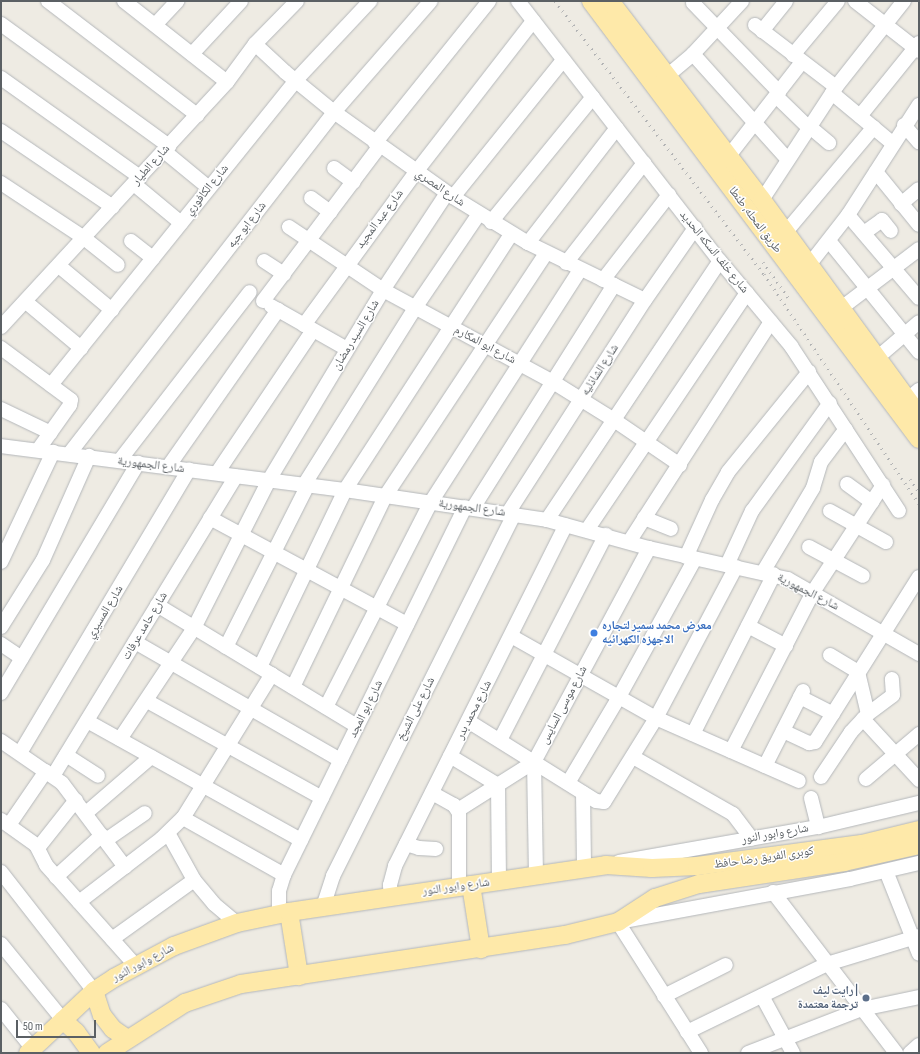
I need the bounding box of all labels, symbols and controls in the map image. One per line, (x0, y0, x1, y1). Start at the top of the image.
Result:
street label: شارع الطيار (129, 142, 173, 188)
street label: شارع الكافوري (182, 162, 232, 218)
street label: شارع المصري (412, 166, 468, 210)
street label: طريق المحله, طنطا (725, 184, 785, 256)
street label: شارع عبد المجيد (353, 187, 407, 251)
street label: شارع ابو جبه (224, 199, 270, 251)
street label: شارع خلف السكه الحديد (676, 208, 752, 296)
street label: شارع السيد رمضان (329, 297, 383, 373)
street label: شارع ابو المكارم (452, 323, 518, 367)
street label: شارع الشاذليه (578, 342, 622, 398)
street label: شارع الجمهورية (117, 454, 185, 476)
street label: شارع الجمهورية (438, 496, 506, 520)
street label: شارع الجمهورية (775, 570, 841, 614)
street label: شارع المسيري (83, 583, 127, 641)
street label: شارع حامد عرفات (119, 589, 171, 663)
place label: معرض محمد سمير لتجاره الاجهزه الكهرائيه (602, 619, 712, 647)
marker: معرض محمد سمير لتجاره الاجهزه الكهرائيه (589, 628, 599, 638)
street label: شارع موسى السايس (537, 663, 591, 747)
street label: شارع على الشيخ (394, 675, 438, 743)
street label: شارع ابو المجد (346, 678, 386, 740)
street label: شارع محمد بدر (453, 678, 495, 742)
street label: شارع وابور النور (740, 821, 810, 847)
street label: كوبرى الفريق رضا حافظ (713, 844, 815, 872)
street label: شارع وابور النور (421, 875, 491, 899)
street label: شارع وابور النور (110, 941, 176, 985)
place label: رايت ليف | ترجمة معتمدة (798, 984, 858, 1012)
marker: رايت ليف | ترجمة معتمدة (861, 993, 871, 1003)
scale bar (18, 1012, 98, 1038)
text: 50 m (23, 1019, 43, 1034)

